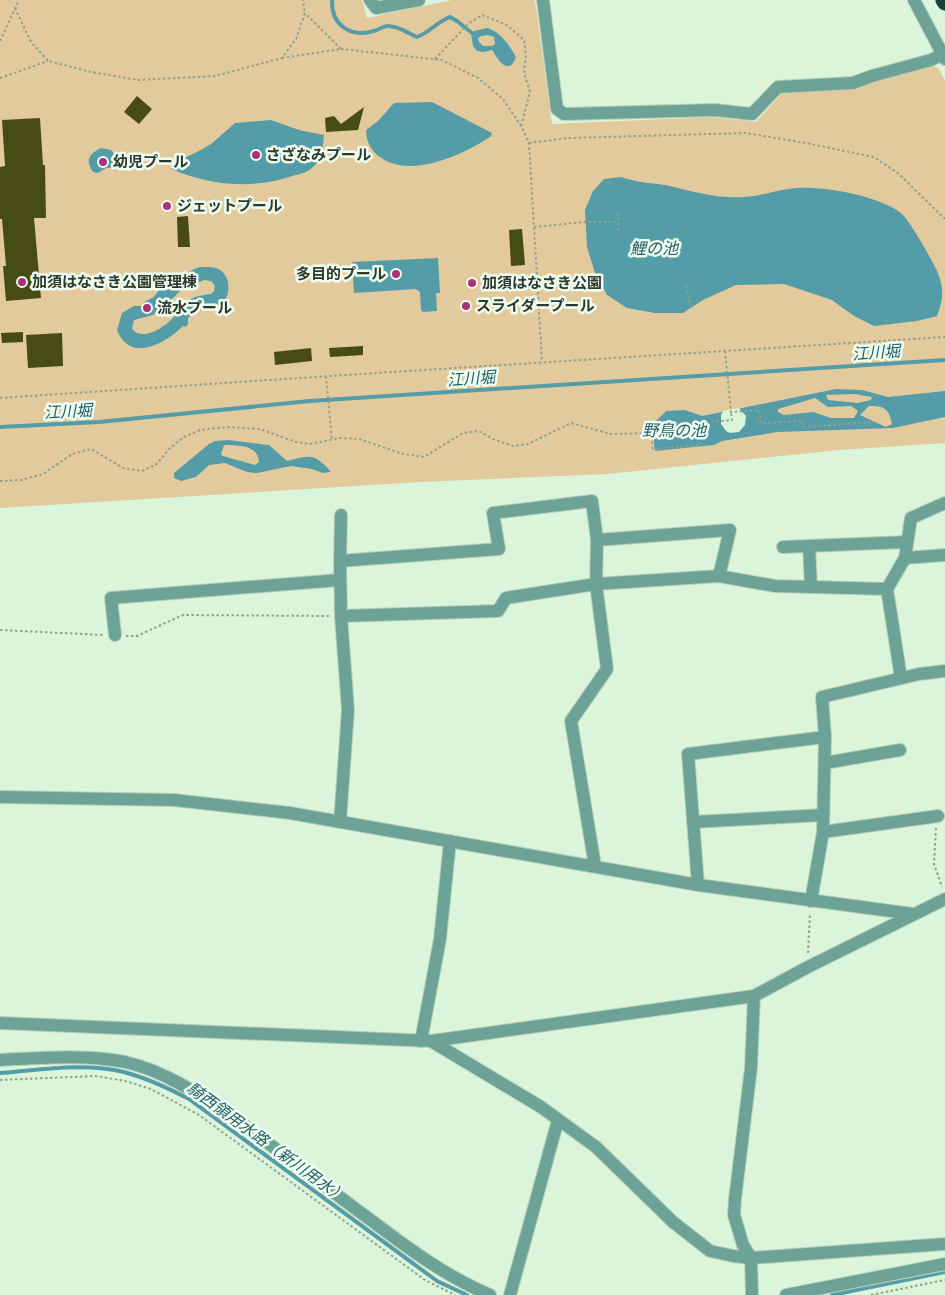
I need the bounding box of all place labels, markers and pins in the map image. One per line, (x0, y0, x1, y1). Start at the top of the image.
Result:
place label: さざなみプール (266, 146, 371, 164)
marker: さざなみプール (250, 149, 262, 161)
place label: 幼児プール (113, 153, 188, 171)
marker: 幼児プール (97, 156, 109, 168)
place label: ジェットプール (177, 197, 282, 215)
marker: ジェットプール (161, 200, 173, 212)
place label: 多目的プール (296, 265, 386, 283)
marker: 多目的プール (390, 268, 402, 280)
place label: 加須はなさき公園管理棟 (32, 273, 197, 291)
place label: 加須はなさき公園 (482, 274, 602, 292)
marker: 加須はなさき公園管理棟 (16, 276, 28, 288)
marker: 加須はなさき公園 (466, 277, 478, 289)
place label: スライダープール (476, 297, 595, 315)
place label: 流水プール (157, 299, 232, 317)
marker: スライダープール (460, 300, 472, 312)
marker: 流水プール (141, 302, 153, 314)

